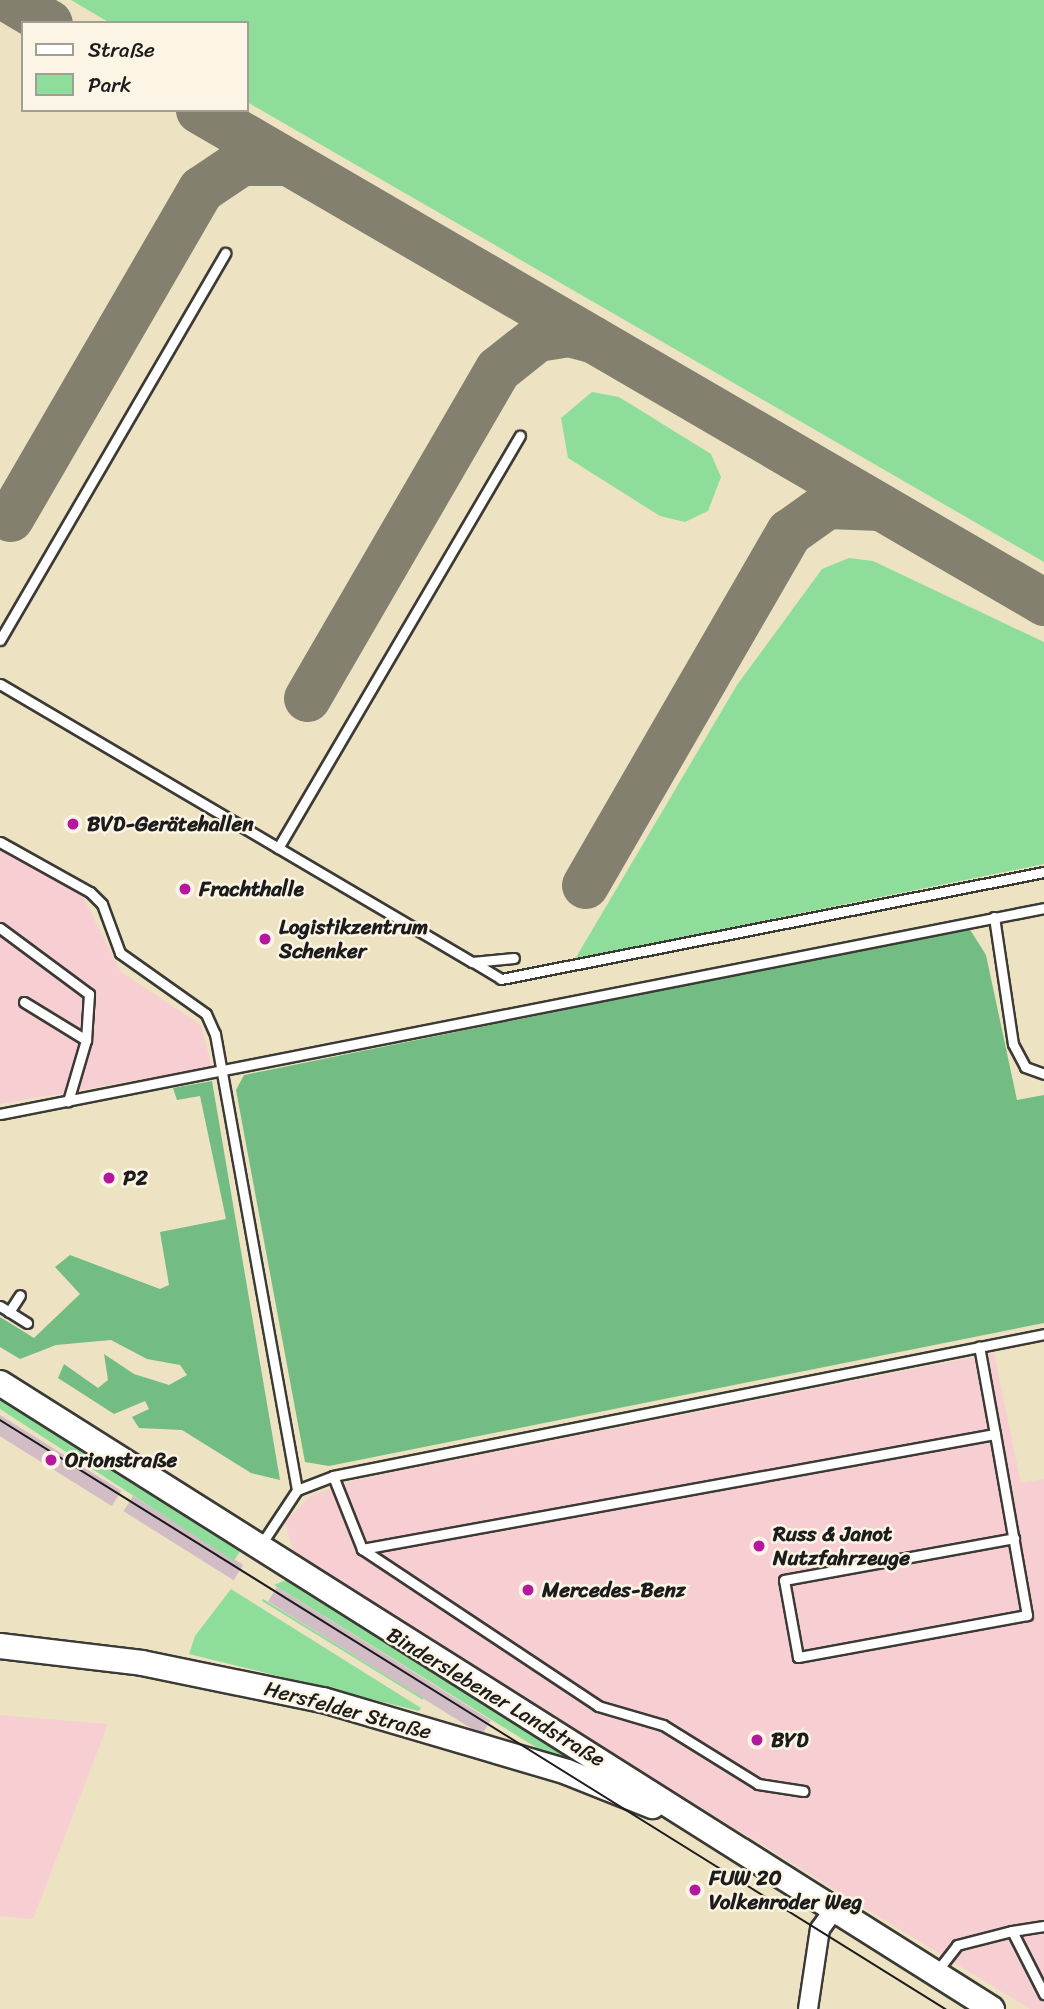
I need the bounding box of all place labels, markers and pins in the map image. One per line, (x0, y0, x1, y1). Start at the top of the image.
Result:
place label: BVD-Gerätehallen (87, 811, 254, 837)
marker: BVD-Gerätehallen (65, 816, 81, 832)
place label: Frachthalle (199, 876, 304, 902)
marker: Frachthalle (177, 881, 193, 897)
place label: Logistikzentrum Schenker (279, 914, 428, 964)
marker: Logistikzentrum Schenker (257, 931, 273, 947)
place label: P2 (123, 1165, 148, 1191)
marker: P2 (101, 1170, 117, 1186)
place label: Orionstraße (65, 1447, 177, 1473)
marker: Orionstraße (43, 1452, 59, 1468)
place label: Russ & Janot Nutzfahrzeuge (773, 1521, 910, 1571)
marker: Russ & Janot Nutzfahrzeuge (751, 1538, 767, 1554)
place label: Mercedes-Benz (542, 1577, 686, 1603)
marker: Mercedes-Benz (520, 1582, 536, 1598)
place label: BYD (771, 1727, 808, 1753)
marker: BYD (749, 1732, 765, 1748)
place label: FUW 20 Volkenroder Weg (709, 1865, 862, 1915)
marker: FUW 20 Volkenroder Weg (687, 1882, 703, 1898)

